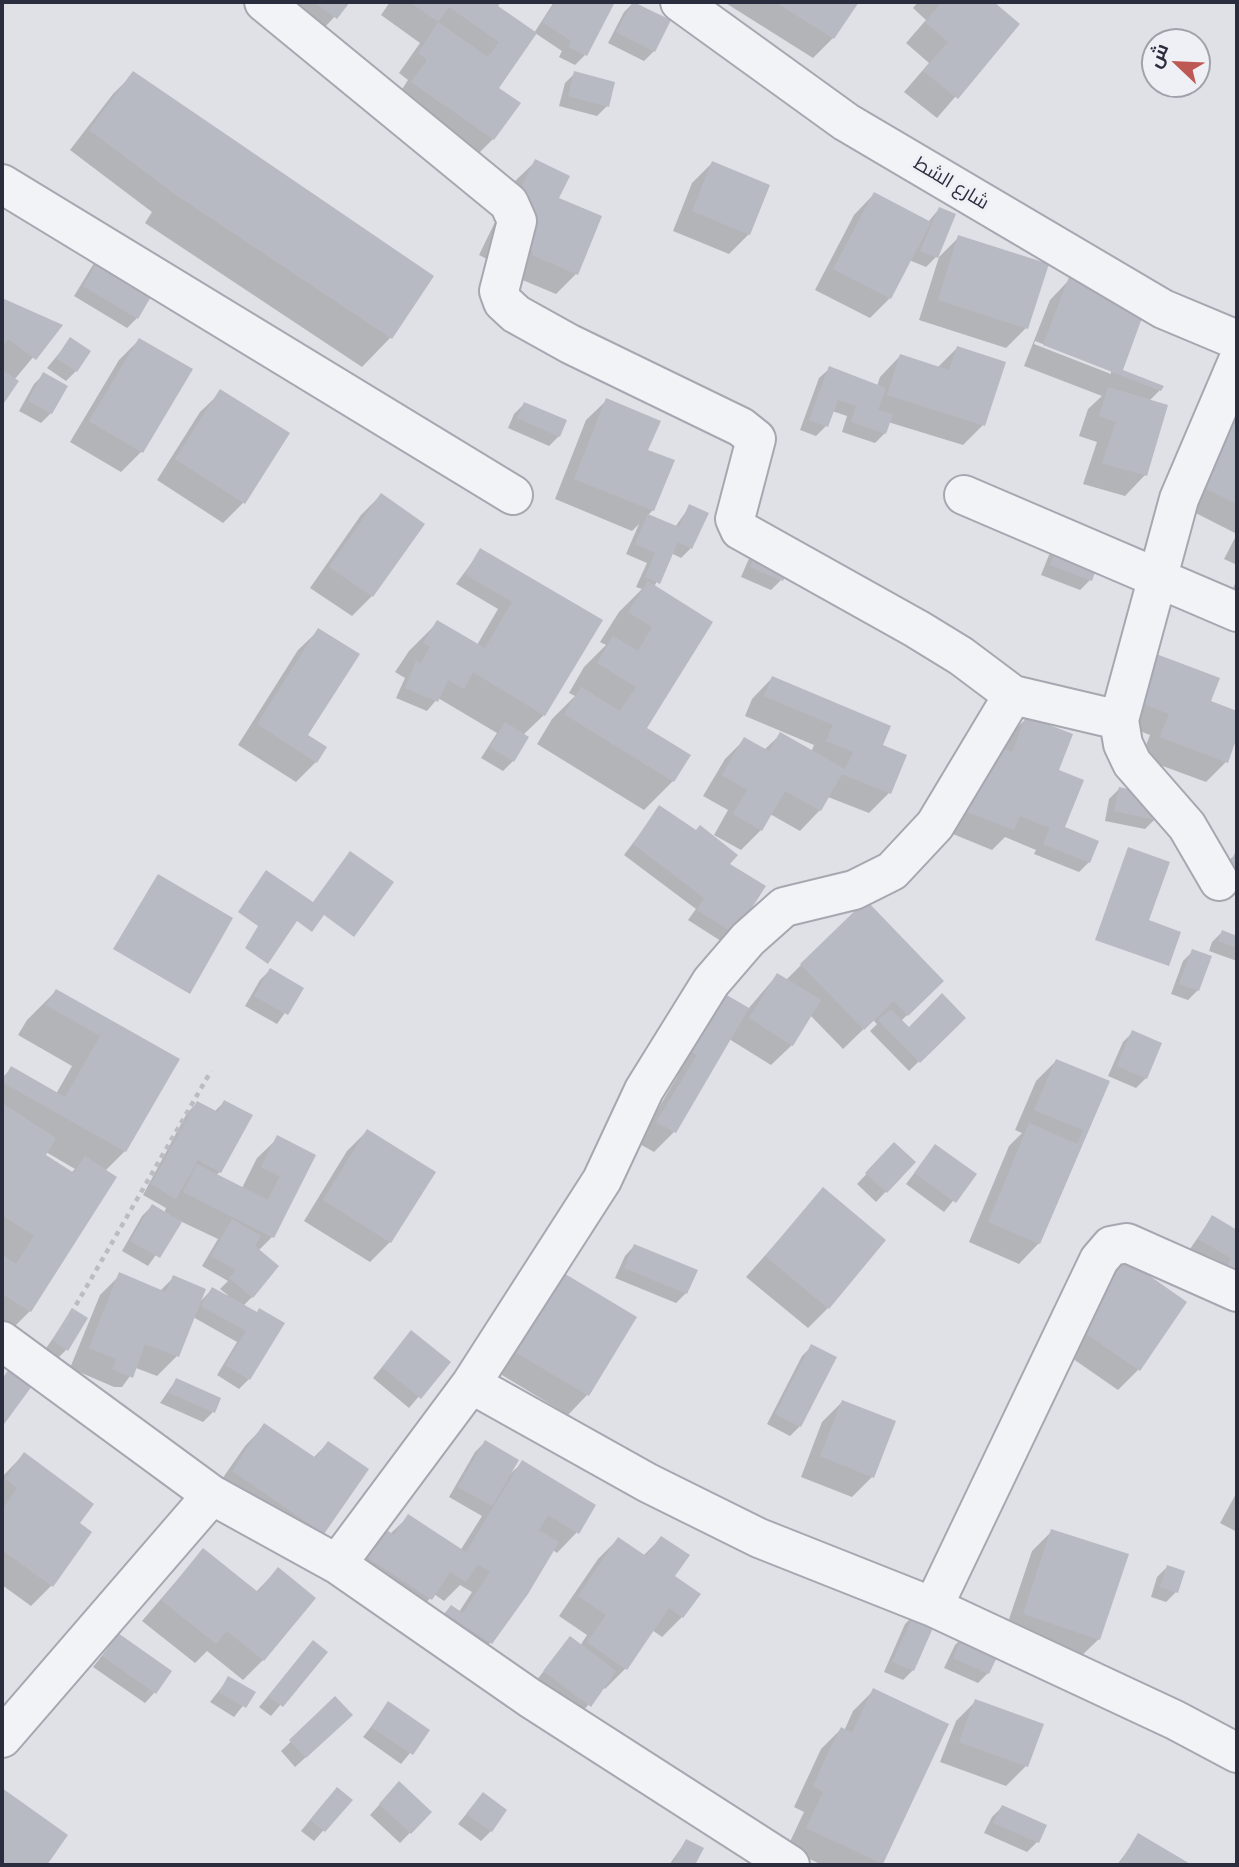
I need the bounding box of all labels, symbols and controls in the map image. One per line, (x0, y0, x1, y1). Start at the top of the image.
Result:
north arrow (1141, 28, 1211, 98)
text: ش (1144, 40, 1173, 71)
street label: شارع الشط (909, 153, 993, 215)

